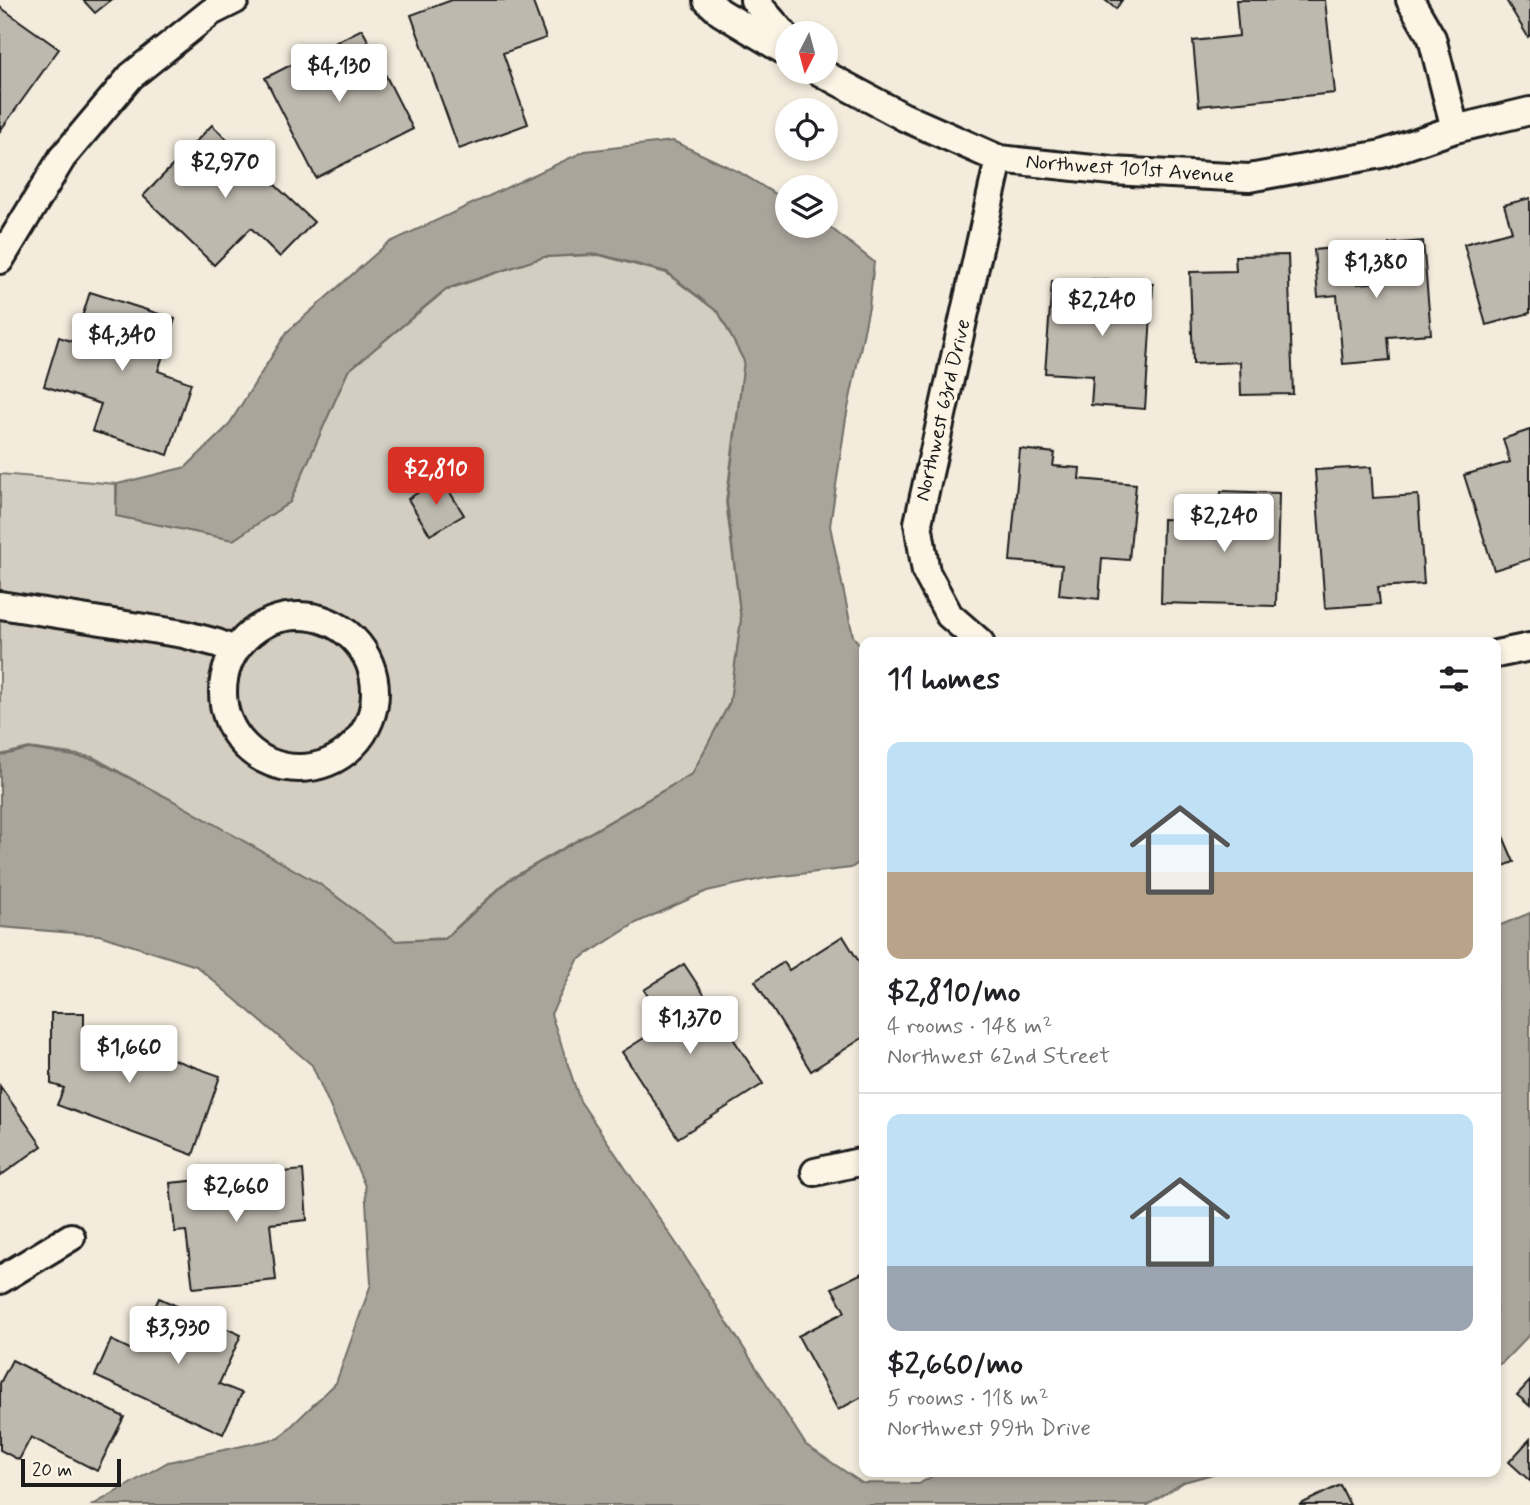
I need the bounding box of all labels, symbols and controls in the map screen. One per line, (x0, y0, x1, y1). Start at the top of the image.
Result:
north arrow (775, 21, 838, 84)
map controls (775, 21, 838, 238)
pin: $4,130 (282, 44, 396, 104)
text: $4,130 (307, 52, 371, 82)
button: locate (775, 98, 838, 161)
pin: $2,970 (168, 140, 282, 200)
text: $2,970 (190, 148, 260, 178)
street label: Northwest 101st Avenue (1025, 148, 1235, 190)
button: layers (775, 175, 838, 238)
pin: $1,380 (1319, 240, 1433, 300)
text: $1,380 (1344, 248, 1408, 278)
pin: $2,240 (1045, 278, 1159, 338)
text: $2,240 (1068, 286, 1136, 316)
pin: $4,340 (65, 314, 179, 373)
street label: Northwest 63rd Drive (908, 316, 978, 504)
text: $4,340 (88, 321, 156, 351)
pin: $2,810 (379, 448, 493, 507)
text: $2,810 (404, 455, 468, 485)
pin: $2,240 (1167, 494, 1281, 554)
text: $2,240 (1190, 502, 1258, 532)
text: 11 homes (887, 660, 1000, 699)
icon: filters (1435, 660, 1473, 698)
icon: home (1117, 787, 1243, 913)
text: $2,810/mo (887, 973, 1021, 1012)
pin: $1,370 (633, 996, 747, 1056)
text: $1,370 (658, 1004, 722, 1034)
text: 4 rooms · 148 m² (887, 1012, 1052, 1042)
pin: $1,660 (72, 1026, 186, 1085)
text: $1,660 (96, 1033, 162, 1063)
text: Northwest 62nd Street (887, 1042, 1110, 1072)
icon: home (1117, 1159, 1243, 1285)
pin: $2,660 (179, 1164, 293, 1224)
text: $2,660 (203, 1172, 269, 1202)
pin: $3,930 (121, 1306, 235, 1366)
text: $3,930 (146, 1314, 210, 1344)
text: $2,660/mo (887, 1345, 1023, 1384)
text: 5 rooms · 118 m² (887, 1384, 1049, 1414)
text: Northwest 99th Drive (887, 1414, 1091, 1444)
scale bar (21, 1456, 121, 1488)
text: 20 m (32, 1458, 72, 1483)

